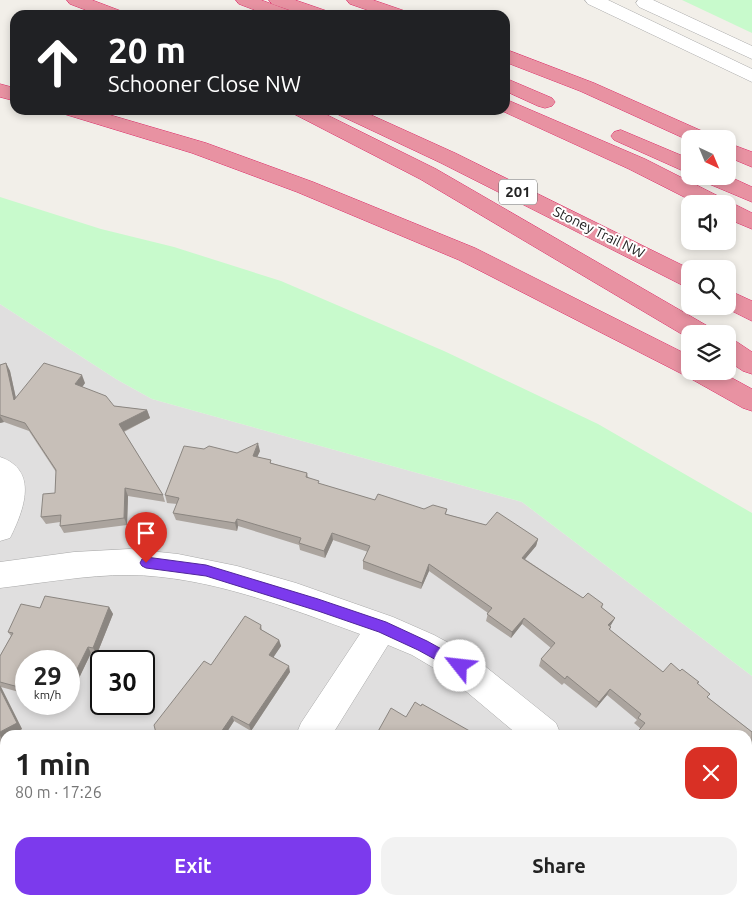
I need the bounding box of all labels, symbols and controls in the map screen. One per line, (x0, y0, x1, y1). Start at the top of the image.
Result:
icon: ahead (25, 30, 90, 95)
text: 20 m (108, 30, 186, 70)
text: Schooner Close NW (108, 71, 301, 96)
north arrow (681, 130, 736, 185)
map controls (681, 130, 736, 380)
road number: 201 (499, 180, 537, 204)
button: sound (681, 195, 736, 250)
street label: Stoney Trail NW (551, 203, 647, 261)
button: search (681, 260, 736, 315)
button: layers (681, 325, 736, 380)
pin (125, 512, 167, 563)
icon: arrive (132, 519, 160, 547)
position arrow (433, 639, 485, 691)
speed limit sign: 30 (90, 650, 155, 715)
text: 29 (33, 662, 62, 690)
text: km/h (34, 688, 61, 701)
text: 1 min (15, 747, 91, 781)
button: close (685, 747, 737, 799)
text: 80 m · 17:26 (15, 783, 102, 801)
button: Exit (15, 837, 371, 895)
button: Share (381, 837, 737, 895)

